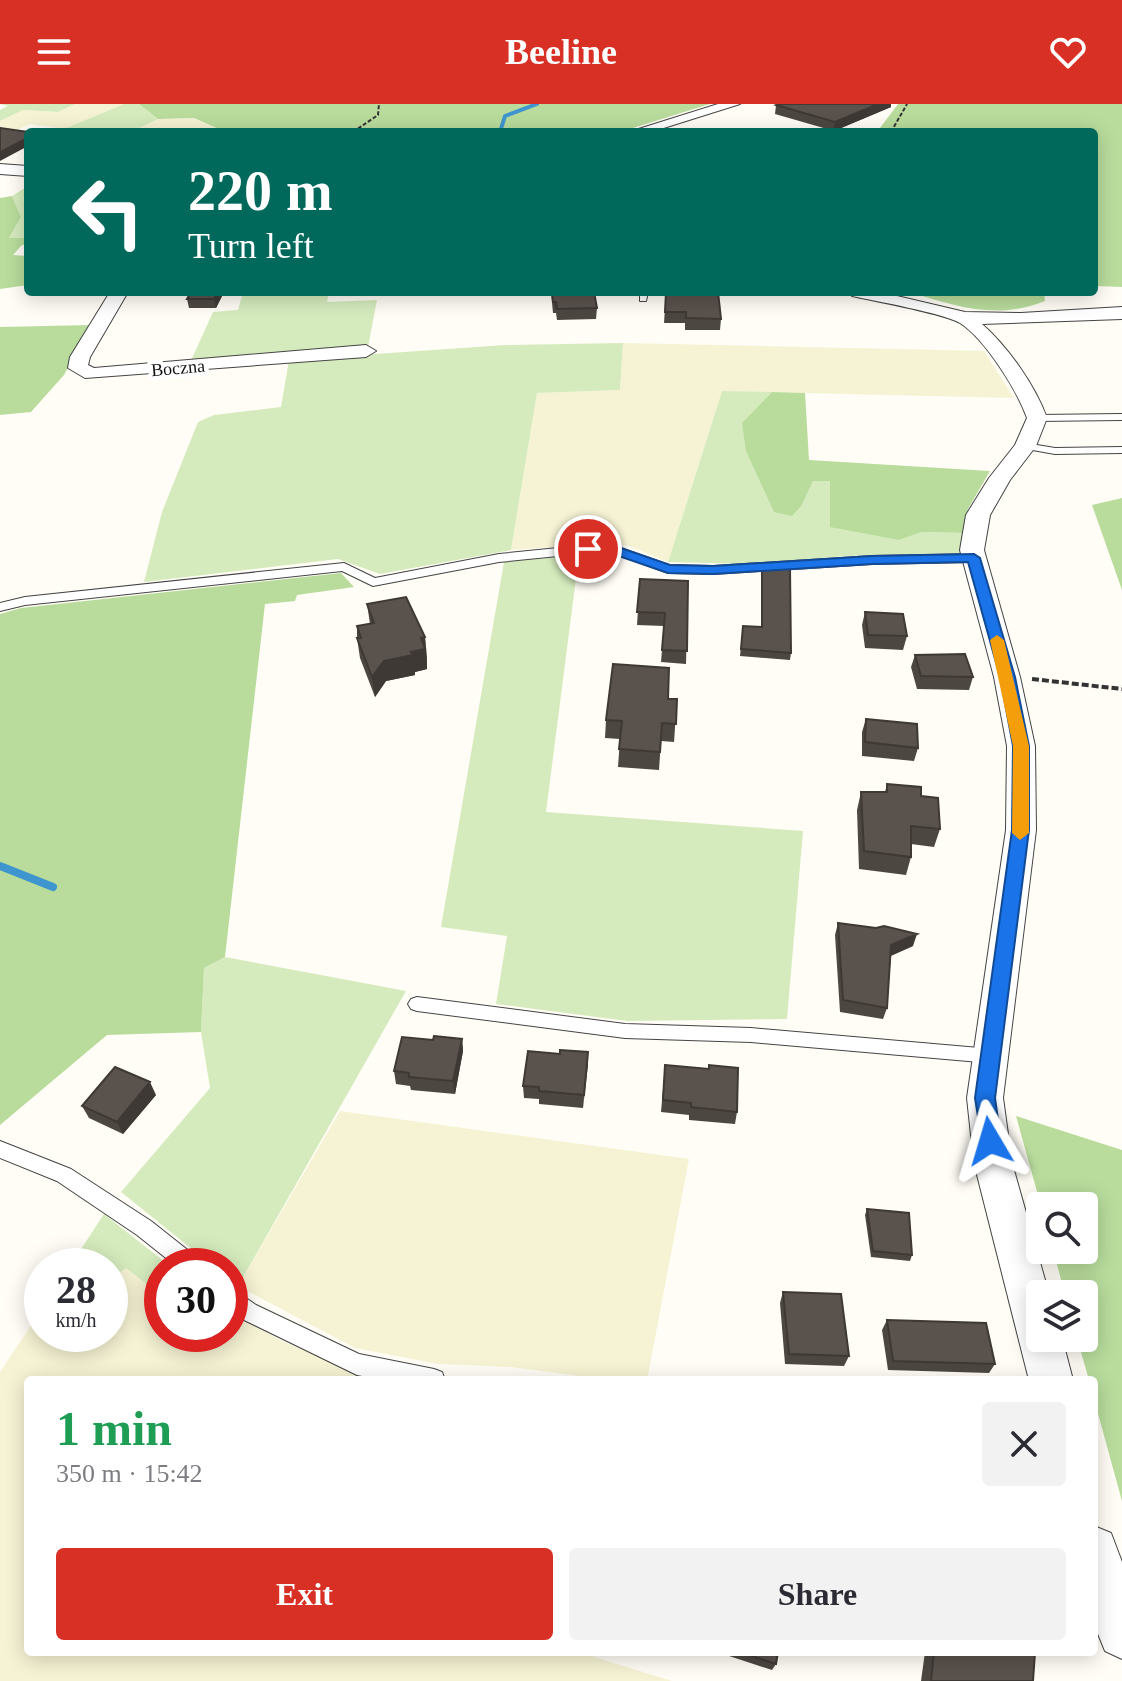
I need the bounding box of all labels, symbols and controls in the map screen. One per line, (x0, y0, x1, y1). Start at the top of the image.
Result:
icon: menu (32, 30, 76, 74)
icon: heart (1046, 30, 1090, 74)
text: Beeline (505, 32, 617, 72)
icon: left (56, 160, 160, 264)
text: 220 m (188, 160, 333, 222)
text: Turn left (188, 226, 314, 266)
street label: Boczna (150, 356, 206, 380)
pin (554, 515, 622, 583)
icon: arrive (566, 527, 610, 571)
position arrow (948, 1099, 1032, 1183)
map controls (1026, 1192, 1098, 1352)
button: search (1026, 1192, 1098, 1264)
speed limit sign: 30 (144, 1248, 248, 1352)
text: 28 (56, 1267, 96, 1312)
button: layers (1026, 1280, 1098, 1352)
text: km/h (55, 1309, 97, 1331)
text: 1 min (56, 1402, 172, 1455)
button: close (982, 1402, 1066, 1486)
text: 350 m · 15:42 (56, 1459, 203, 1488)
button: Exit (56, 1548, 553, 1640)
button: Share (569, 1548, 1066, 1640)

